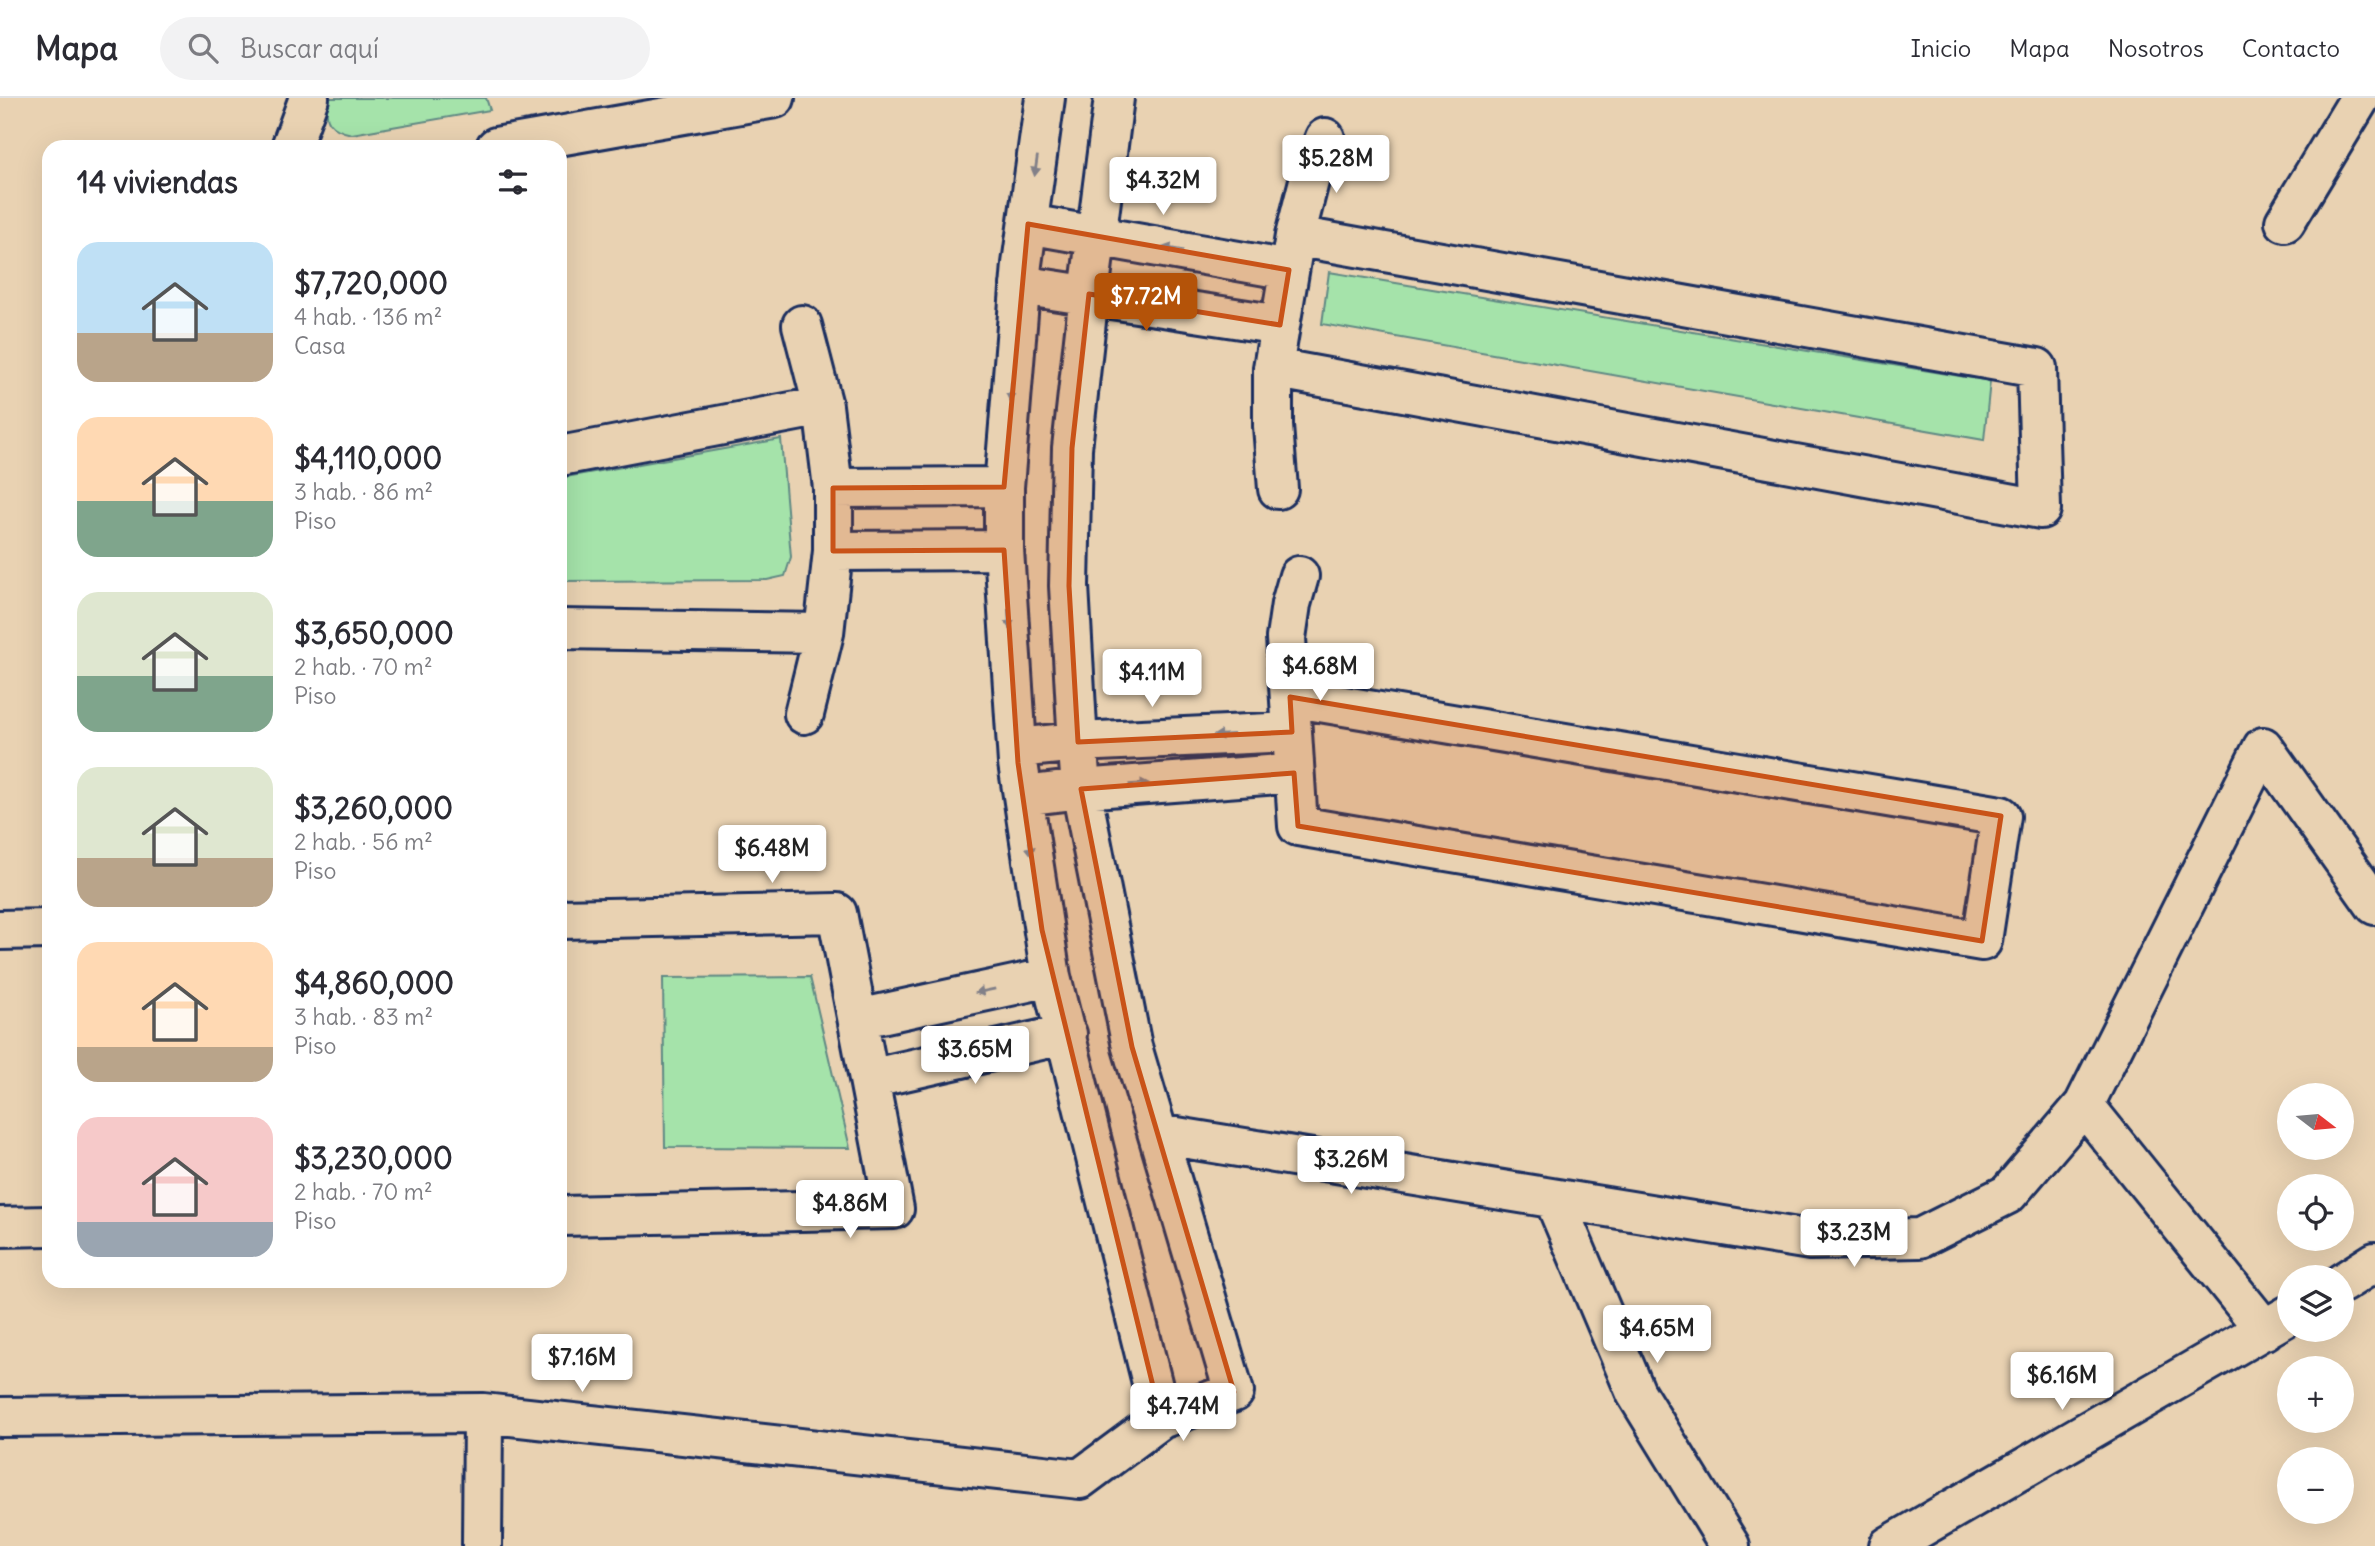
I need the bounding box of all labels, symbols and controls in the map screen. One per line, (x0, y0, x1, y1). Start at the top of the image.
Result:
search box (160, 17, 650, 80)
text: Mapa (35, 27, 118, 69)
icon: search (184, 29, 222, 67)
text: Buscar aquí (240, 32, 379, 65)
text: Inicio (1911, 33, 1971, 63)
text: Mapa (2009, 33, 2070, 63)
text: Nosotros (2108, 33, 2204, 63)
text: Contacto (2242, 33, 2340, 63)
pin: $5.28M (1279, 136, 1393, 195)
text: $5.28M (1298, 143, 1374, 172)
one-way arrow (1030, 155, 1041, 177)
pin: $4.32M (1106, 158, 1220, 217)
text: 14 viviendas (77, 163, 238, 201)
icon: filters (494, 163, 532, 201)
text: $4.32M (1125, 165, 1201, 194)
one-way arrow (1162, 243, 1184, 254)
text: $7,720,000 (294, 264, 448, 302)
icon: home (133, 270, 217, 354)
pin: $7.72M (1089, 274, 1203, 333)
text: $7.72M (1110, 281, 1182, 310)
text: 4 hab. · 136 m² (294, 302, 442, 331)
text: Casa (294, 331, 346, 360)
one-way arrow (1006, 381, 1017, 403)
text: $4,110,000 (294, 439, 442, 477)
icon: home (133, 445, 217, 529)
text: 3 hab. · 86 m² (294, 477, 433, 506)
text: Piso (294, 506, 336, 535)
one-way arrow (1003, 608, 1014, 630)
text: $3,650,000 (294, 614, 454, 652)
icon: home (133, 620, 217, 704)
pin: $4.68M (1263, 644, 1377, 703)
pin: $4.11M (1095, 650, 1209, 709)
text: $4.68M (1282, 651, 1358, 680)
text: 2 hab. · 70 m² (294, 652, 433, 681)
text: $4.11M (1119, 657, 1185, 686)
text: Piso (294, 681, 336, 710)
one-way arrow (1212, 730, 1234, 741)
one-way arrow (1129, 779, 1151, 790)
text: $3,260,000 (294, 789, 453, 827)
icon: home (133, 795, 217, 879)
pin: $6.48M (715, 826, 829, 885)
text: 2 hab. · 56 m² (294, 827, 433, 856)
text: $6.48M (734, 833, 810, 862)
one-way arrow (1025, 834, 1036, 856)
text: Piso (294, 856, 336, 885)
text: $4,860,000 (294, 964, 454, 1002)
icon: home (133, 970, 217, 1054)
one-way arrow (974, 986, 996, 997)
text: 3 hab. · 83 m² (294, 1002, 433, 1031)
pin: $3.65M (918, 1026, 1032, 1086)
text: Piso (294, 1031, 336, 1060)
text: $3.65M (937, 1034, 1013, 1063)
north arrow (2277, 1083, 2354, 1160)
map controls (2277, 1083, 2354, 1524)
pin: $3.26M (1294, 1136, 1408, 1196)
text: $3,230,000 (294, 1139, 453, 1177)
text: $3.26M (1313, 1144, 1389, 1173)
icon: home (133, 1145, 217, 1229)
button: locate (2277, 1174, 2354, 1251)
text: 2 hab. · 70 m² (294, 1177, 433, 1206)
pin: $4.86M (793, 1180, 907, 1240)
text: $4.86M (812, 1188, 888, 1217)
text: Piso (294, 1206, 336, 1235)
pin: $3.23M (1797, 1210, 1911, 1269)
text: $3.23M (1817, 1217, 1891, 1246)
button: layers (2277, 1265, 2354, 1342)
pin: $4.65M (1600, 1306, 1714, 1365)
text: $4.65M (1619, 1313, 1695, 1342)
pin: $7.16M (525, 1334, 639, 1394)
text: $7.16M (548, 1342, 616, 1371)
pin: $6.16M (2005, 1352, 2119, 1412)
button: + (2277, 1356, 2354, 1433)
text: $6.16M (2027, 1360, 2097, 1389)
pin: $4.74M (1126, 1384, 1240, 1443)
text: $4.74M (1146, 1391, 1220, 1420)
button: − (2277, 1447, 2354, 1524)

